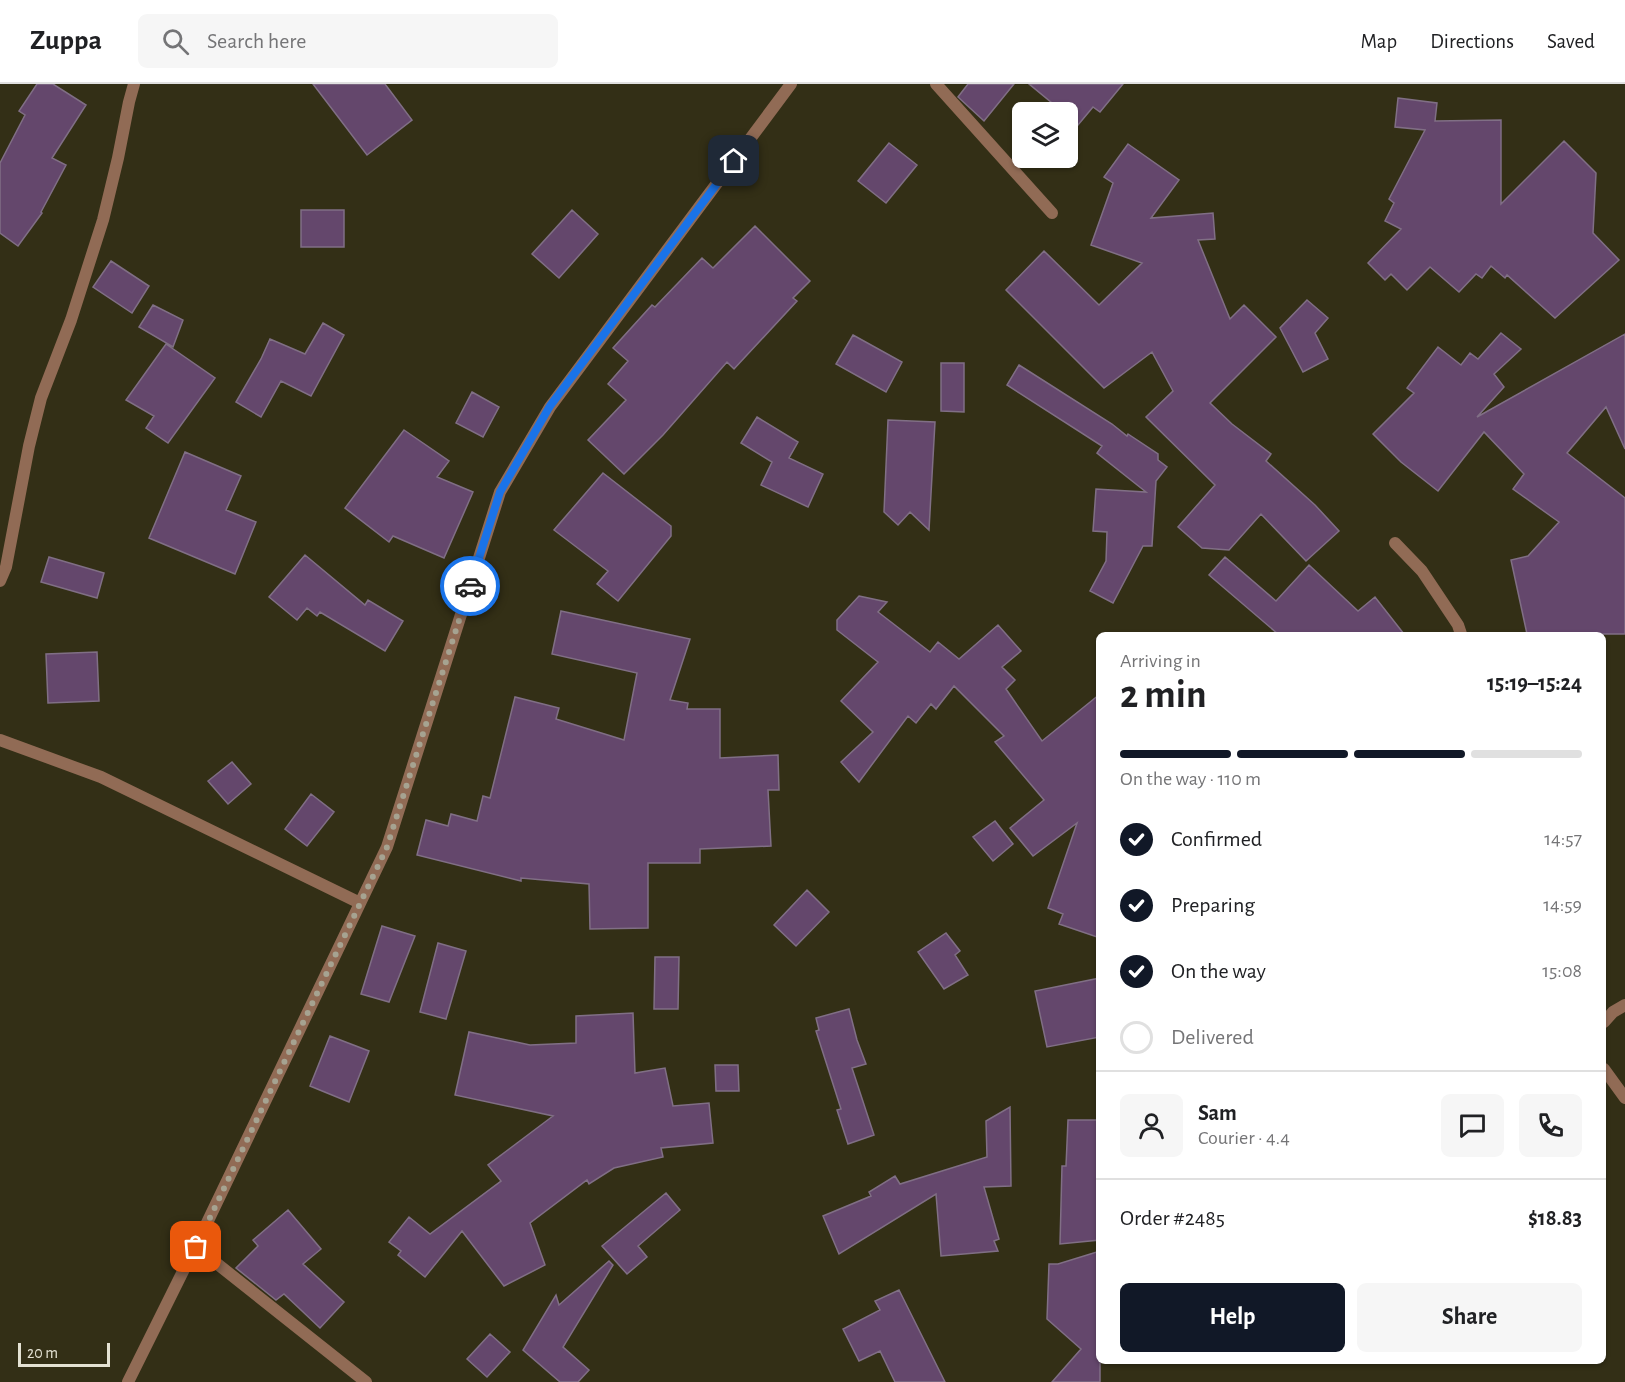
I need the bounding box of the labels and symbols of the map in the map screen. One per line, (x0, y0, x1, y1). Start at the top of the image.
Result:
pin (708, 135, 759, 186)
courier (440, 556, 500, 616)
pin (170, 1221, 221, 1272)
scale bar (18, 1340, 110, 1368)

